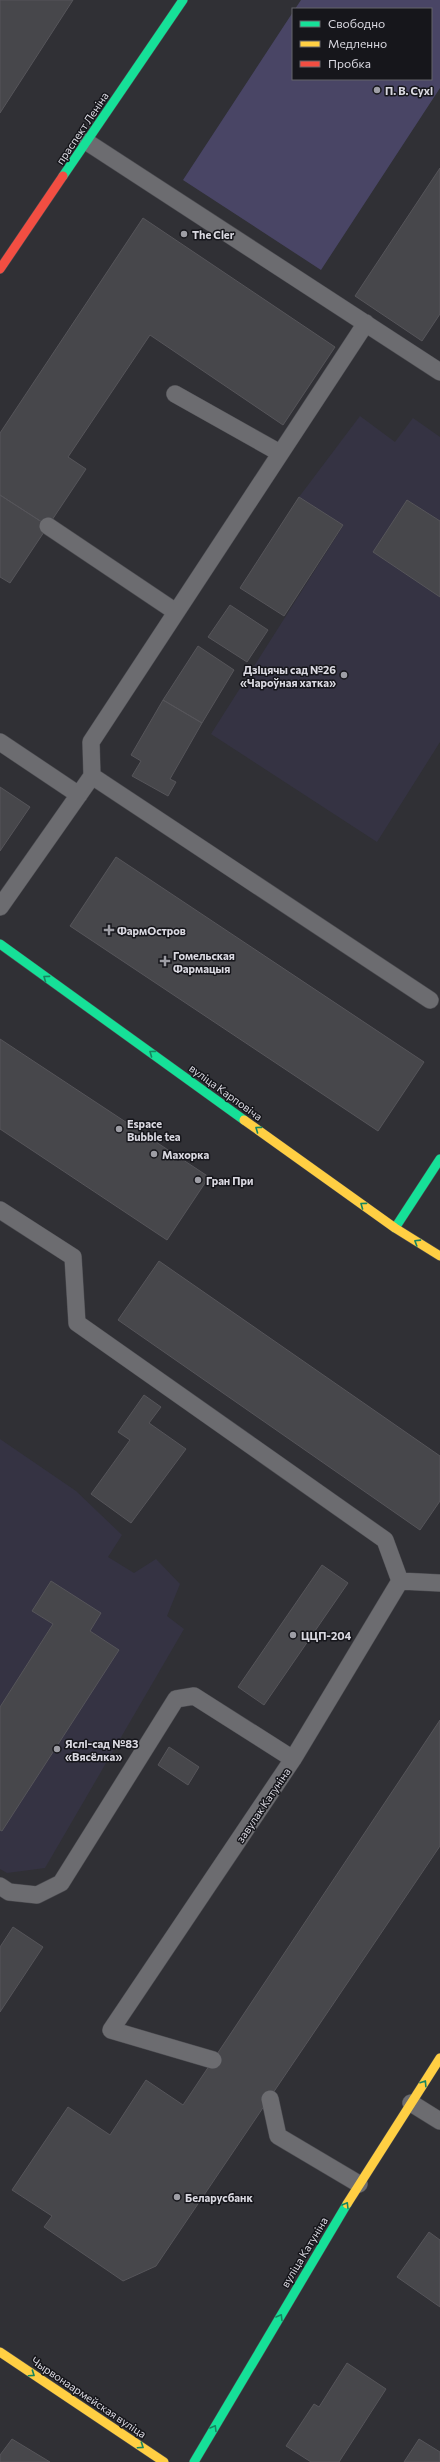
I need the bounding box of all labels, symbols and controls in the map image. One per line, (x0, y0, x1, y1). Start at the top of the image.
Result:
legend (292, 8, 432, 80)
text: Свободно (328, 16, 385, 30)
text: Медленно (328, 36, 387, 50)
text: Пробка (328, 56, 371, 70)
place label: П. В. Сухі (385, 84, 433, 97)
marker: П. В. Сухі (372, 85, 382, 95)
street label: праспект Леніна (53, 89, 111, 167)
place label: The Cler (192, 228, 235, 241)
marker: The Cler (179, 229, 189, 239)
place label: Дзіцячы сад №26 «Чароўная хатка» (240, 663, 336, 689)
marker: Дзіцячы сад №26 «Чароўная хатка» (339, 670, 349, 680)
place label: ФармОстров (117, 924, 186, 937)
marker: ФармОстров (104, 925, 114, 935)
place label: Гомельская Фармацыя (173, 949, 235, 975)
marker: Гомельская Фармацыя (160, 956, 170, 966)
one-way arrow (44, 976, 51, 983)
one-way arrow (149, 1051, 156, 1058)
street label: вуліца Карповіча (187, 1061, 265, 1123)
place label: Espace Bubble tea (127, 1117, 181, 1143)
marker: Espace Bubble tea (114, 1124, 124, 1134)
one-way arrow (255, 1127, 262, 1134)
place label: Махорка (162, 1148, 210, 1161)
marker: Махорка (149, 1149, 159, 1159)
place label: Гран При (206, 1174, 253, 1187)
marker: Гран При (193, 1175, 203, 1185)
one-way arrow (361, 1203, 368, 1210)
one-way arrow (415, 1240, 422, 1247)
place label: ЦЦП-204 (301, 1629, 352, 1642)
marker: ЦЦП-204 (288, 1630, 298, 1640)
place label: Яслі-сад №83 «Вясёлка» (65, 1737, 138, 1763)
marker: Яслі-сад №83 «Вясёлка» (52, 1744, 62, 1754)
street label: завулак Катуніна (233, 1765, 293, 1845)
one-way arrow (419, 2080, 426, 2087)
place label: Беларусбанк (185, 2191, 253, 2204)
marker: Беларусбанк (172, 2192, 182, 2202)
one-way arrow (342, 2202, 349, 2209)
street label: вуліца Катуніна (278, 2215, 330, 2289)
one-way arrow (275, 2314, 283, 2321)
street label: Чырвонаармейская вуліца (29, 2354, 149, 2440)
one-way arrow (28, 2369, 35, 2376)
one-way arrow (209, 2425, 216, 2432)
one-way arrow (136, 2441, 143, 2448)

